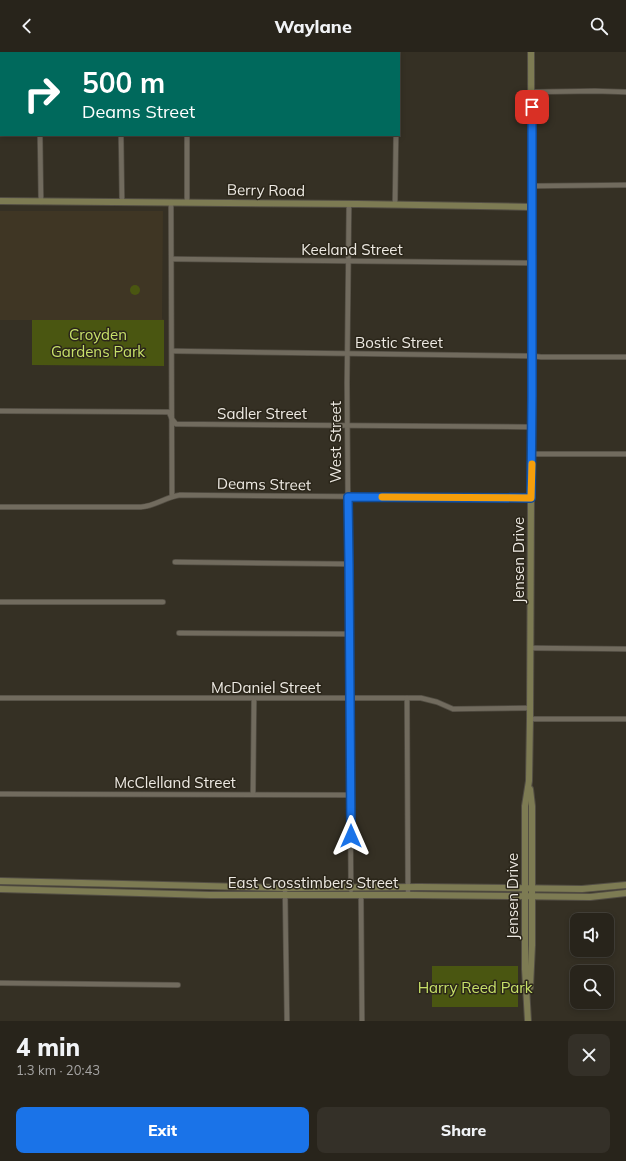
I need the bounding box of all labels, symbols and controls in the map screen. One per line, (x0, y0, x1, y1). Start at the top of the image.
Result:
icon: back (16, 15, 38, 37)
text: Waylane (274, 15, 352, 38)
icon: search (588, 15, 610, 37)
text: 500 m (82, 65, 165, 100)
icon: right (16, 68, 68, 120)
pin (515, 90, 549, 124)
icon: arrive (521, 96, 543, 118)
text: Deams Street (82, 100, 195, 123)
street label: Berry Road (227, 180, 305, 200)
street label: Keeland Street (301, 240, 403, 259)
park label: Croyden Gardens Park (51, 325, 145, 361)
street label: Bostic Street (355, 333, 443, 352)
street label: West Street (326, 401, 345, 483)
street label: Sadler Street (217, 404, 307, 423)
street label: Deams Street (217, 474, 311, 494)
street label: Jensen Drive (509, 517, 528, 603)
street label: McDaniel Street (211, 678, 321, 697)
street label: McClelland Street (114, 773, 236, 792)
position arrow (330, 815, 372, 857)
street label: Jensen Drive (503, 853, 522, 939)
street label: East Crosstimbers Street (228, 873, 398, 892)
map controls (570, 913, 614, 1009)
button: sound (570, 913, 614, 957)
button: search (570, 965, 614, 1009)
park label: Harry Reed Park (418, 978, 533, 997)
text: 4 min (16, 1032, 80, 1062)
button: close (568, 1034, 610, 1076)
text: 1.3 km · 20:43 (16, 1062, 100, 1078)
button: Exit (16, 1107, 309, 1153)
button: Share (317, 1107, 610, 1153)

